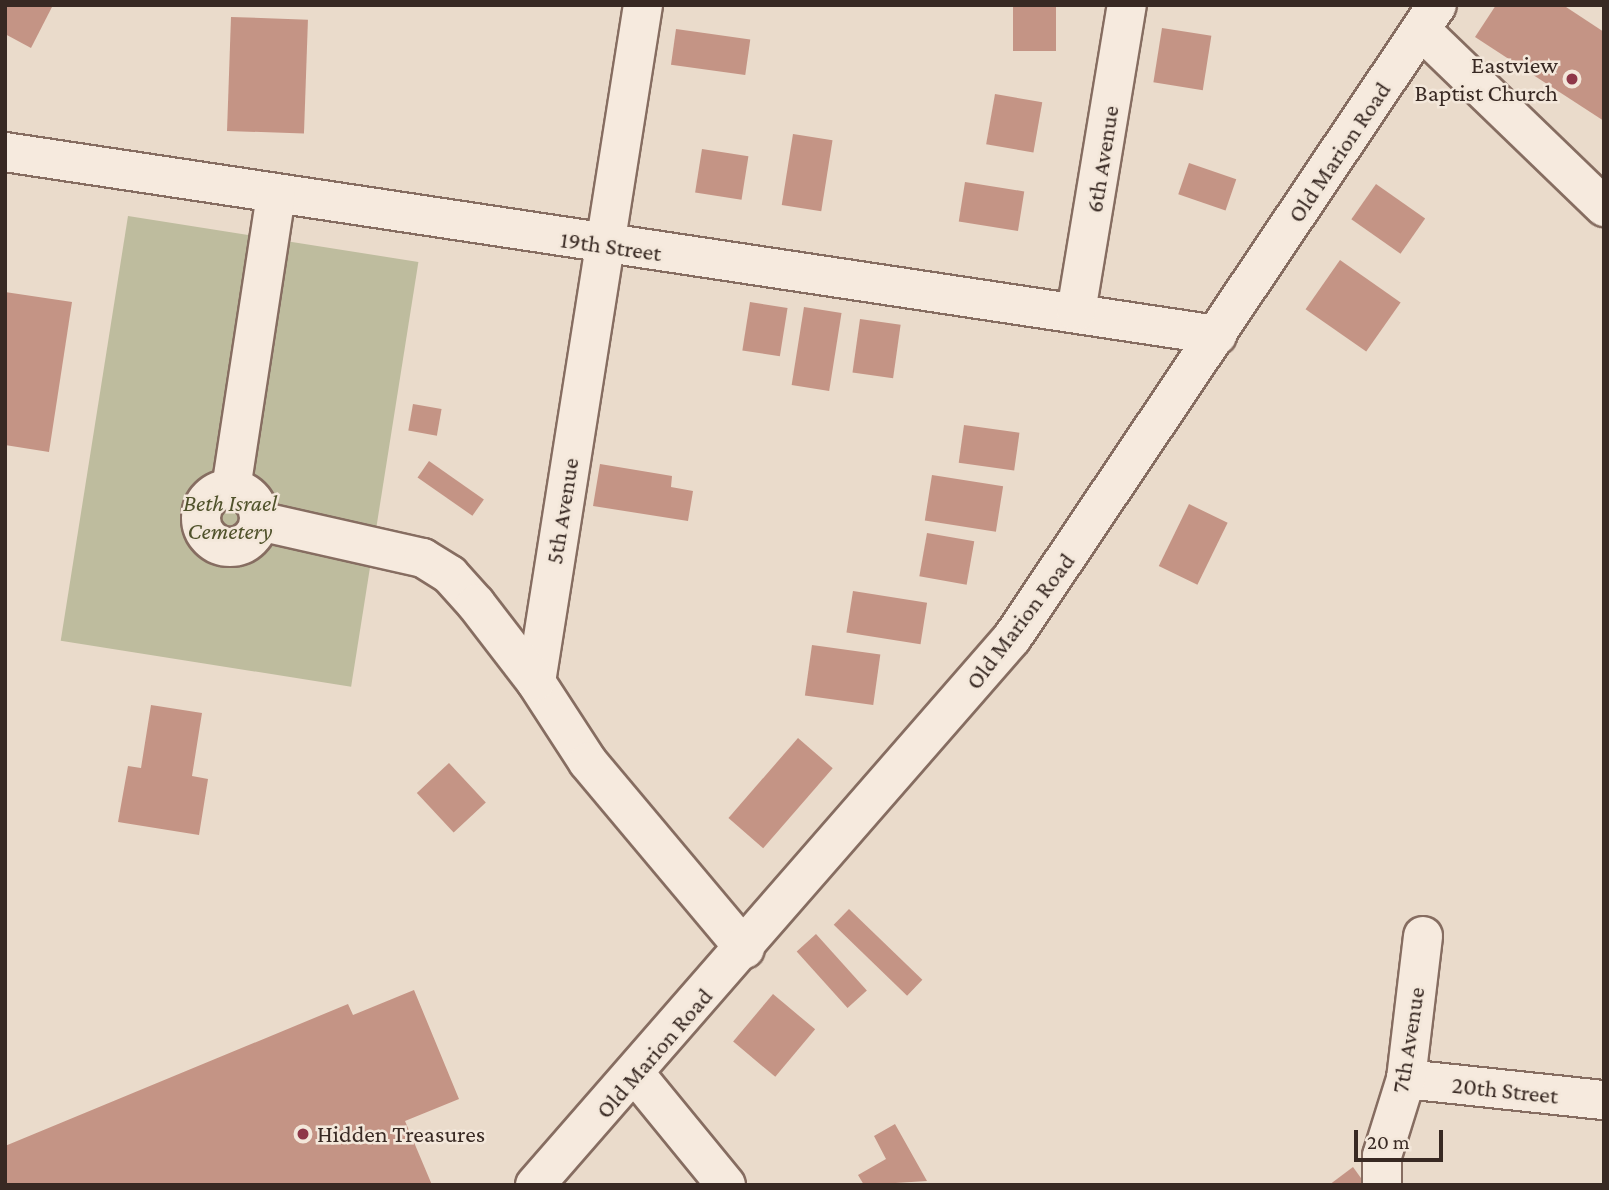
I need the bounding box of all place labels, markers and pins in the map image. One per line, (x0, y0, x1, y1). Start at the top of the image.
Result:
place label: Eastview Baptist Church (1415, 51, 1558, 107)
marker: Eastview Baptist Church (1564, 71, 1580, 87)
place label: Hidden Treasures (317, 1120, 485, 1148)
marker: Hidden Treasures (295, 1126, 311, 1142)

